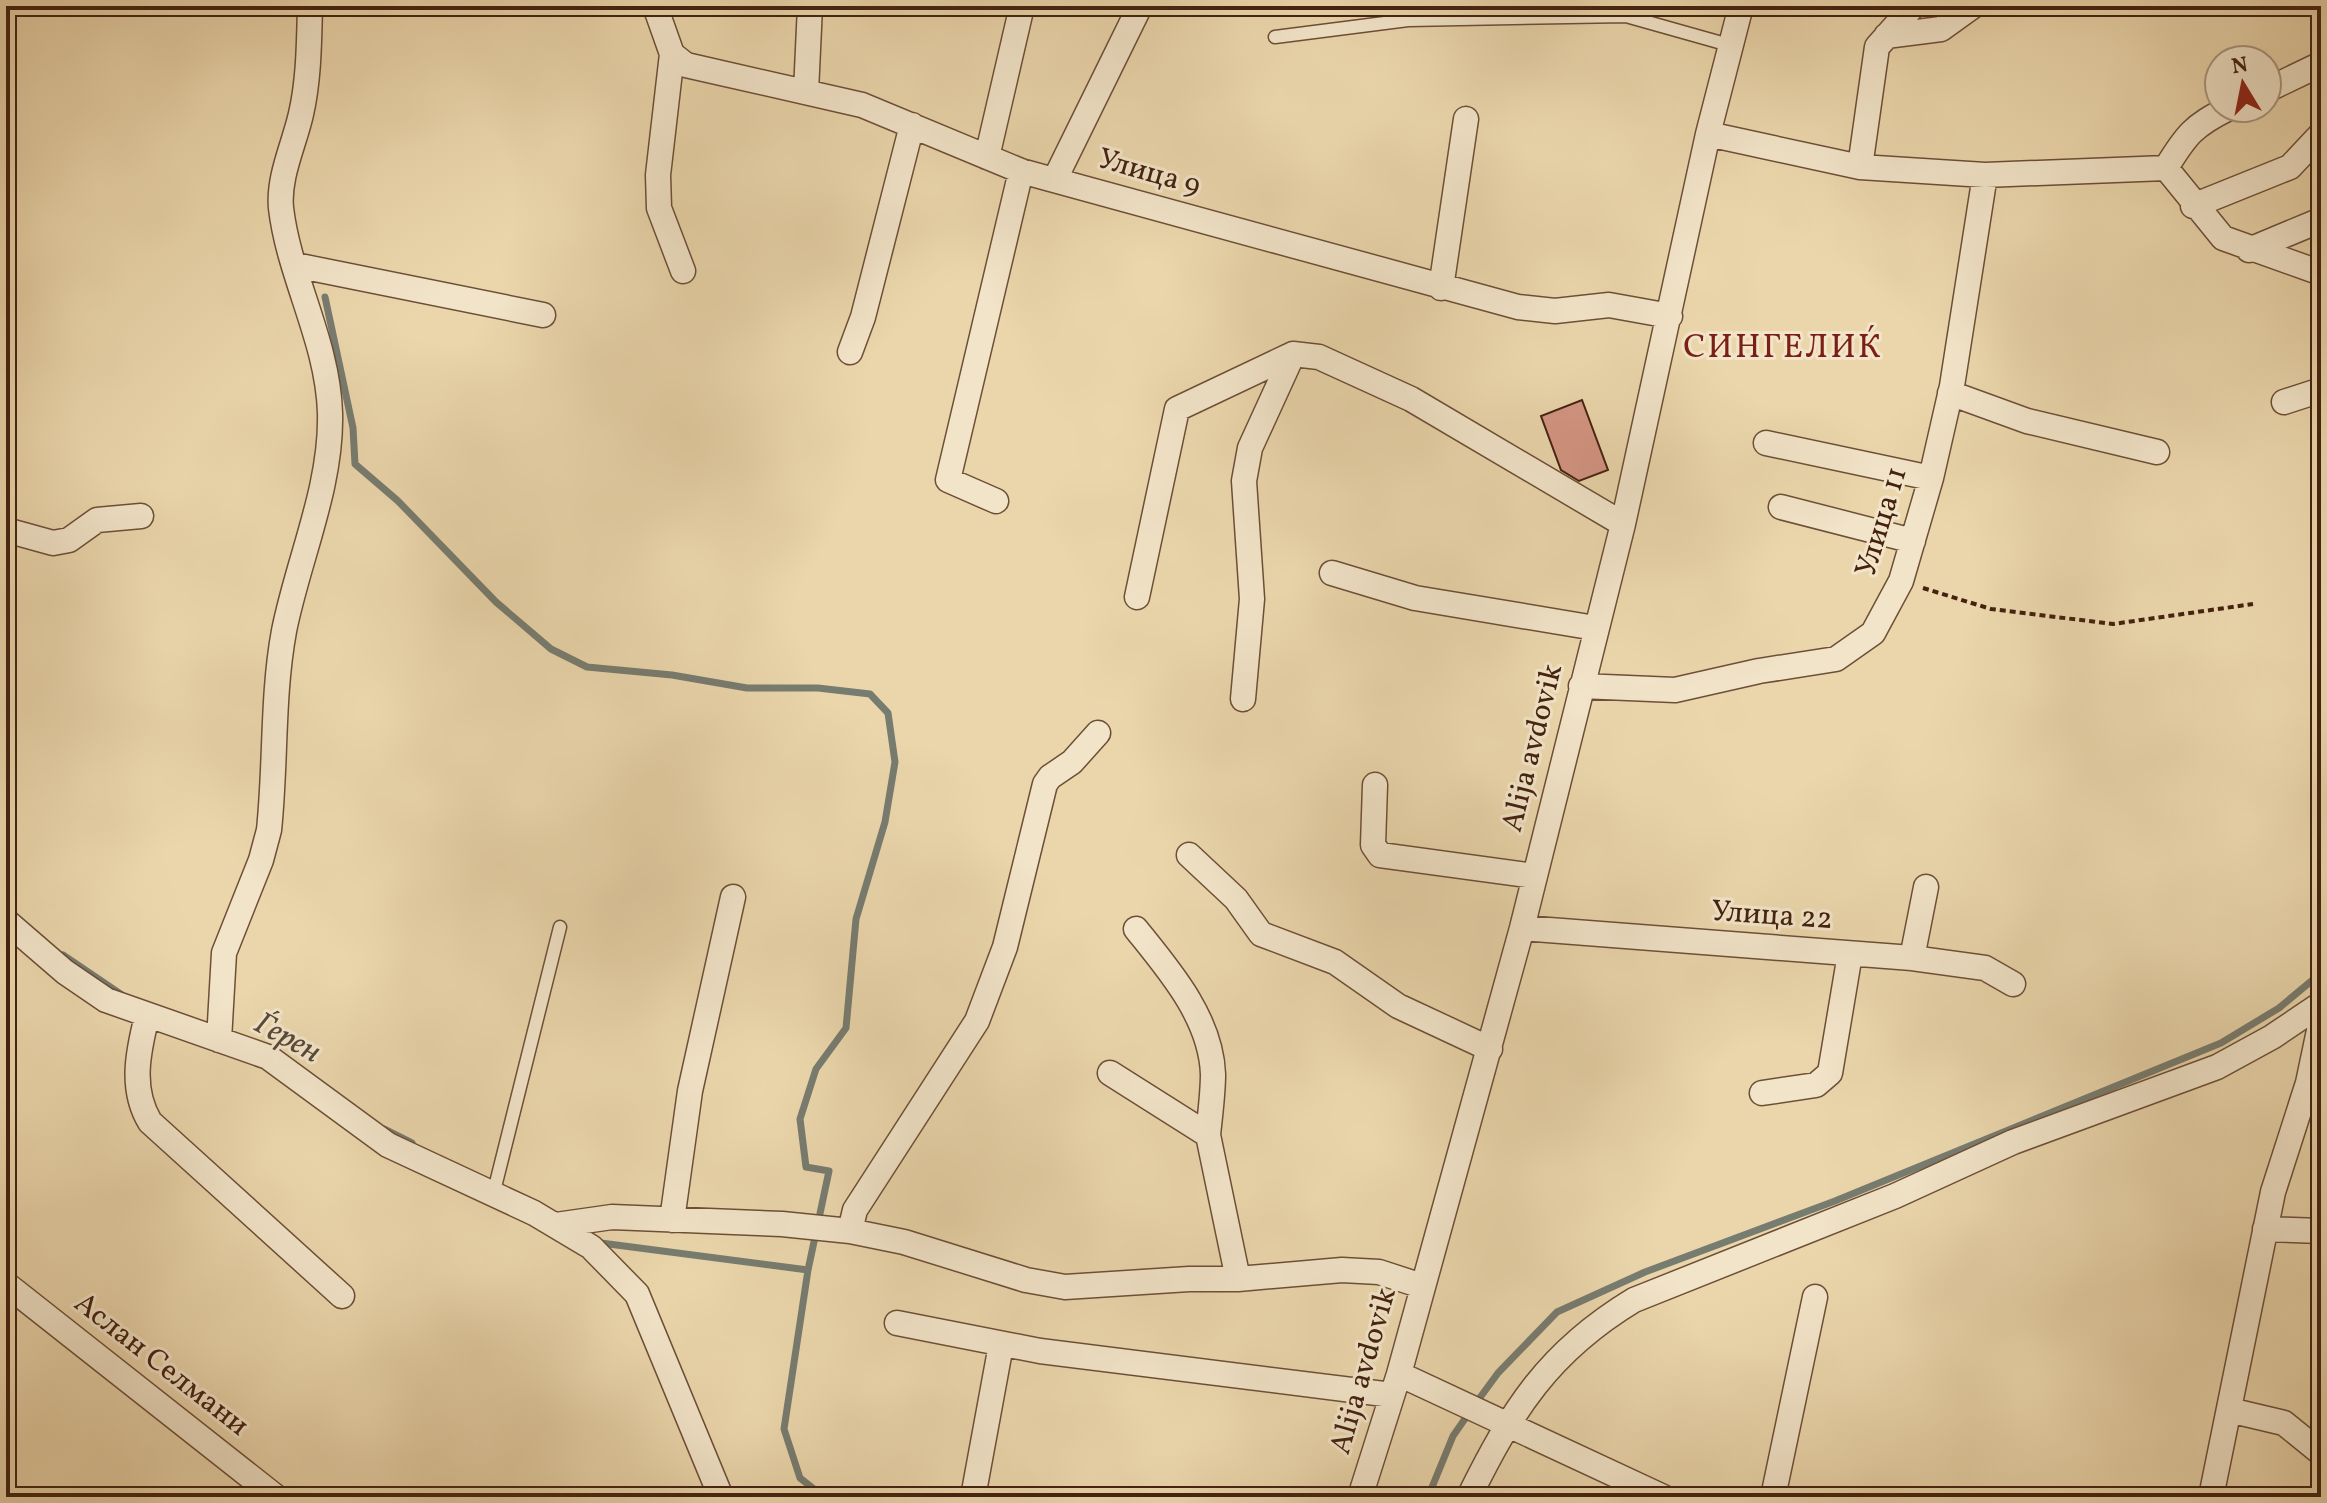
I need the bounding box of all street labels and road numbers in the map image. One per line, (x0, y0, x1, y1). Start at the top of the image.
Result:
street label: Улица 9 (1093, 138, 1205, 208)
street label: Улица 11 (1845, 462, 1919, 582)
street label: Alija avdovik (1492, 660, 1574, 836)
street label: Улица 22 (1710, 891, 1834, 941)
street label: Аслан Селмани (65, 1283, 257, 1447)
street label: Alija avdovik (1320, 1283, 1408, 1459)

